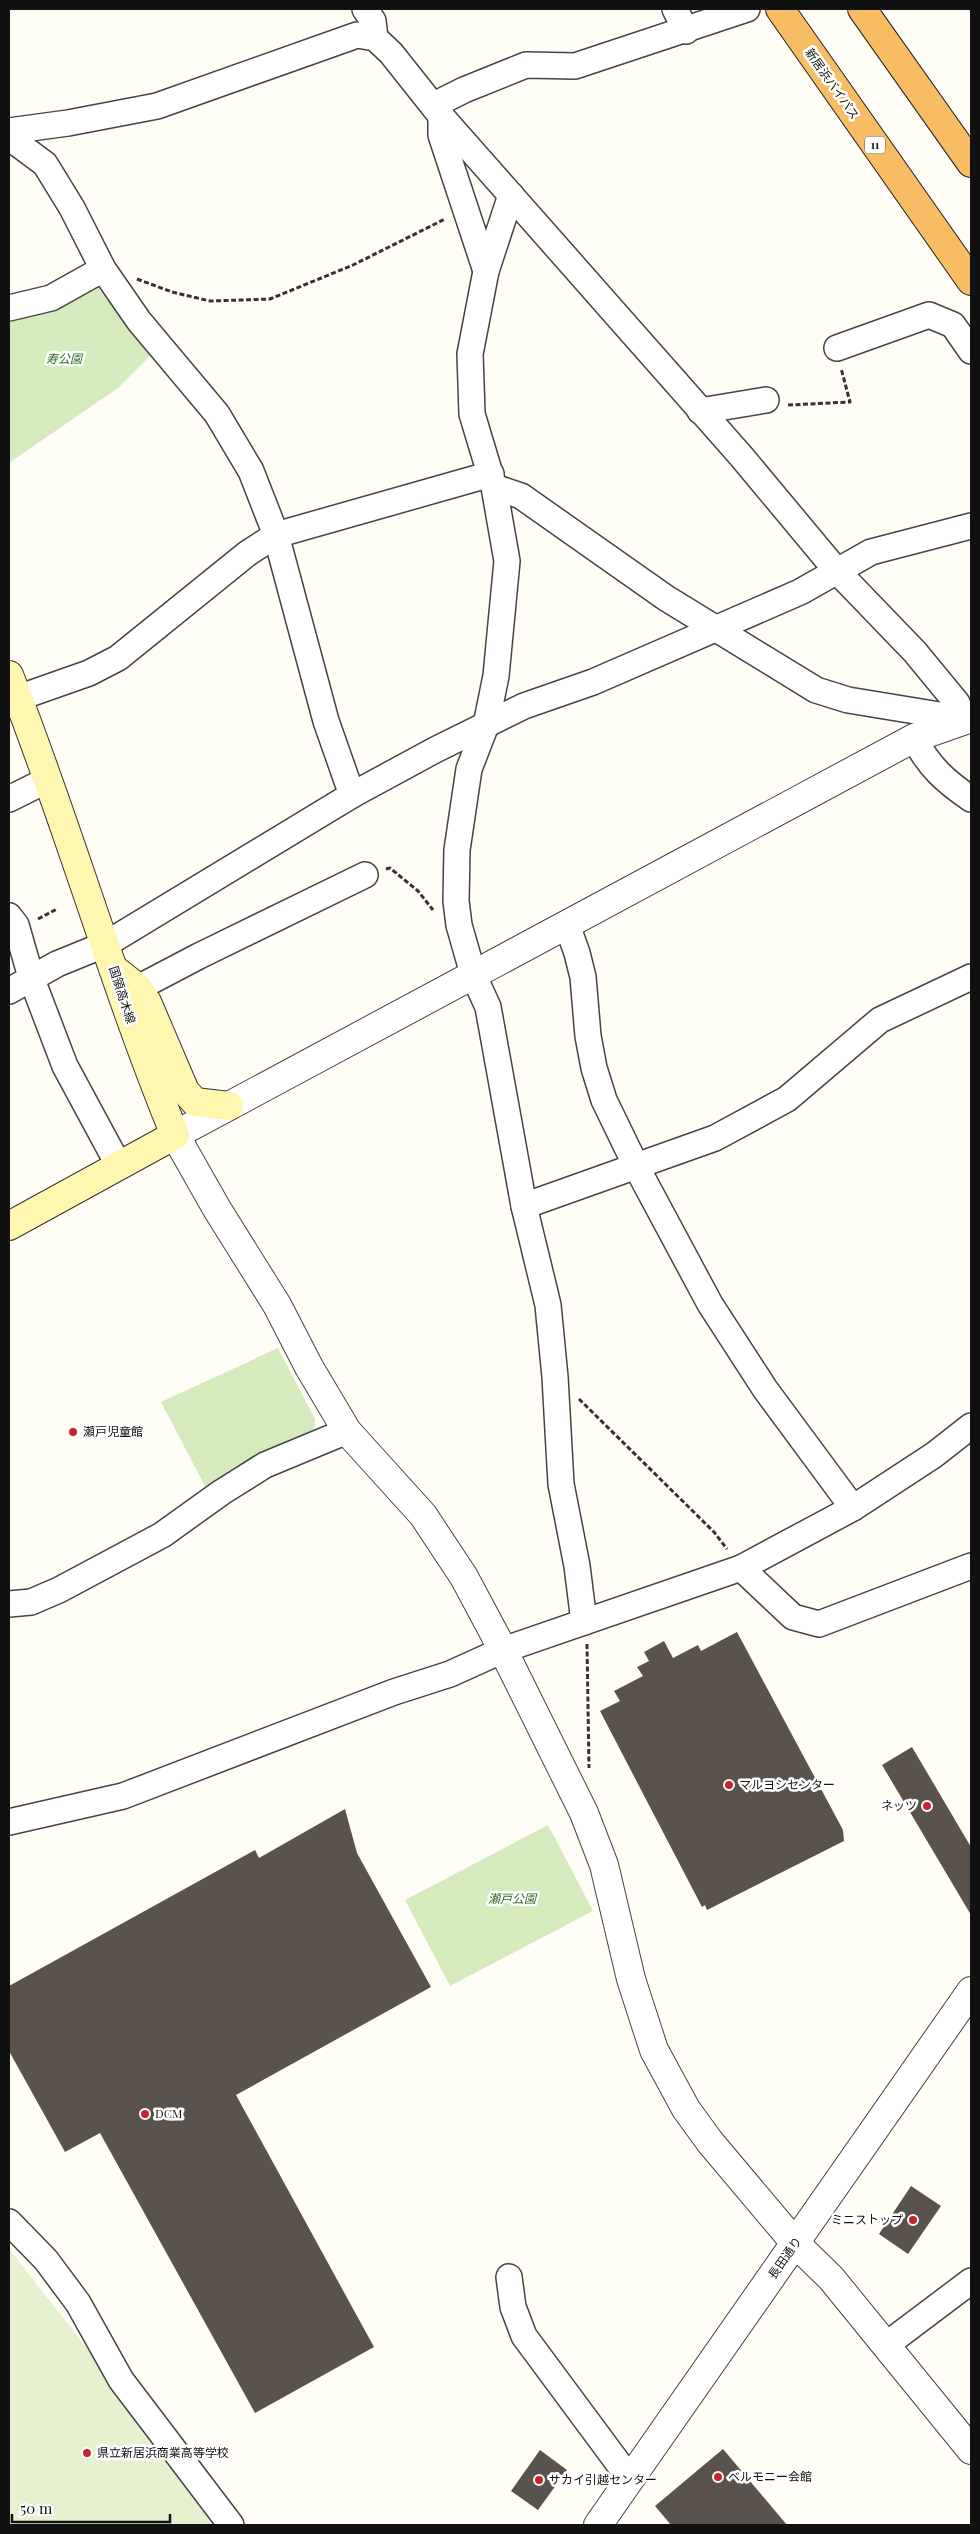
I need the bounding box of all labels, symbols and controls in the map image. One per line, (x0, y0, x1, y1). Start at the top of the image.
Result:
street label: 新居浜バイパス (802, 45, 863, 122)
road number: 11 (865, 136, 885, 154)
park label: 寿公園 (46, 350, 84, 366)
street label: 国領高木線 (106, 964, 140, 1026)
place label: 瀬戸児童館 (83, 1423, 143, 1439)
marker: 瀬戸児童館 (67, 1426, 79, 1438)
place label: マルヨシセンター (739, 1776, 835, 1792)
marker: マルヨシセンター (723, 1779, 735, 1791)
place label: ネッツ (881, 1797, 917, 1813)
marker: ネッツ (921, 1800, 933, 1812)
park label: 瀬戸公園 (488, 1890, 538, 1906)
place label: DCM (155, 2105, 182, 2121)
marker: DCM (139, 2108, 151, 2120)
place label: ミニストップ (831, 2211, 903, 2227)
marker: ミニストップ (907, 2214, 919, 2226)
street label: 長田通り (764, 2233, 805, 2282)
place label: 県立新居浜商業高等学校 (97, 2444, 229, 2460)
marker: 県立新居浜商業高等学校 (81, 2447, 93, 2459)
place label: ベルモニー会館 (728, 2468, 812, 2484)
place label: サカイ引越センター (549, 2471, 657, 2487)
marker: ベルモニー会館 (712, 2471, 724, 2483)
marker: サカイ引越センター (533, 2474, 545, 2486)
scale bar (12, 2492, 170, 2524)
text: 50 m (20, 2498, 53, 2518)

